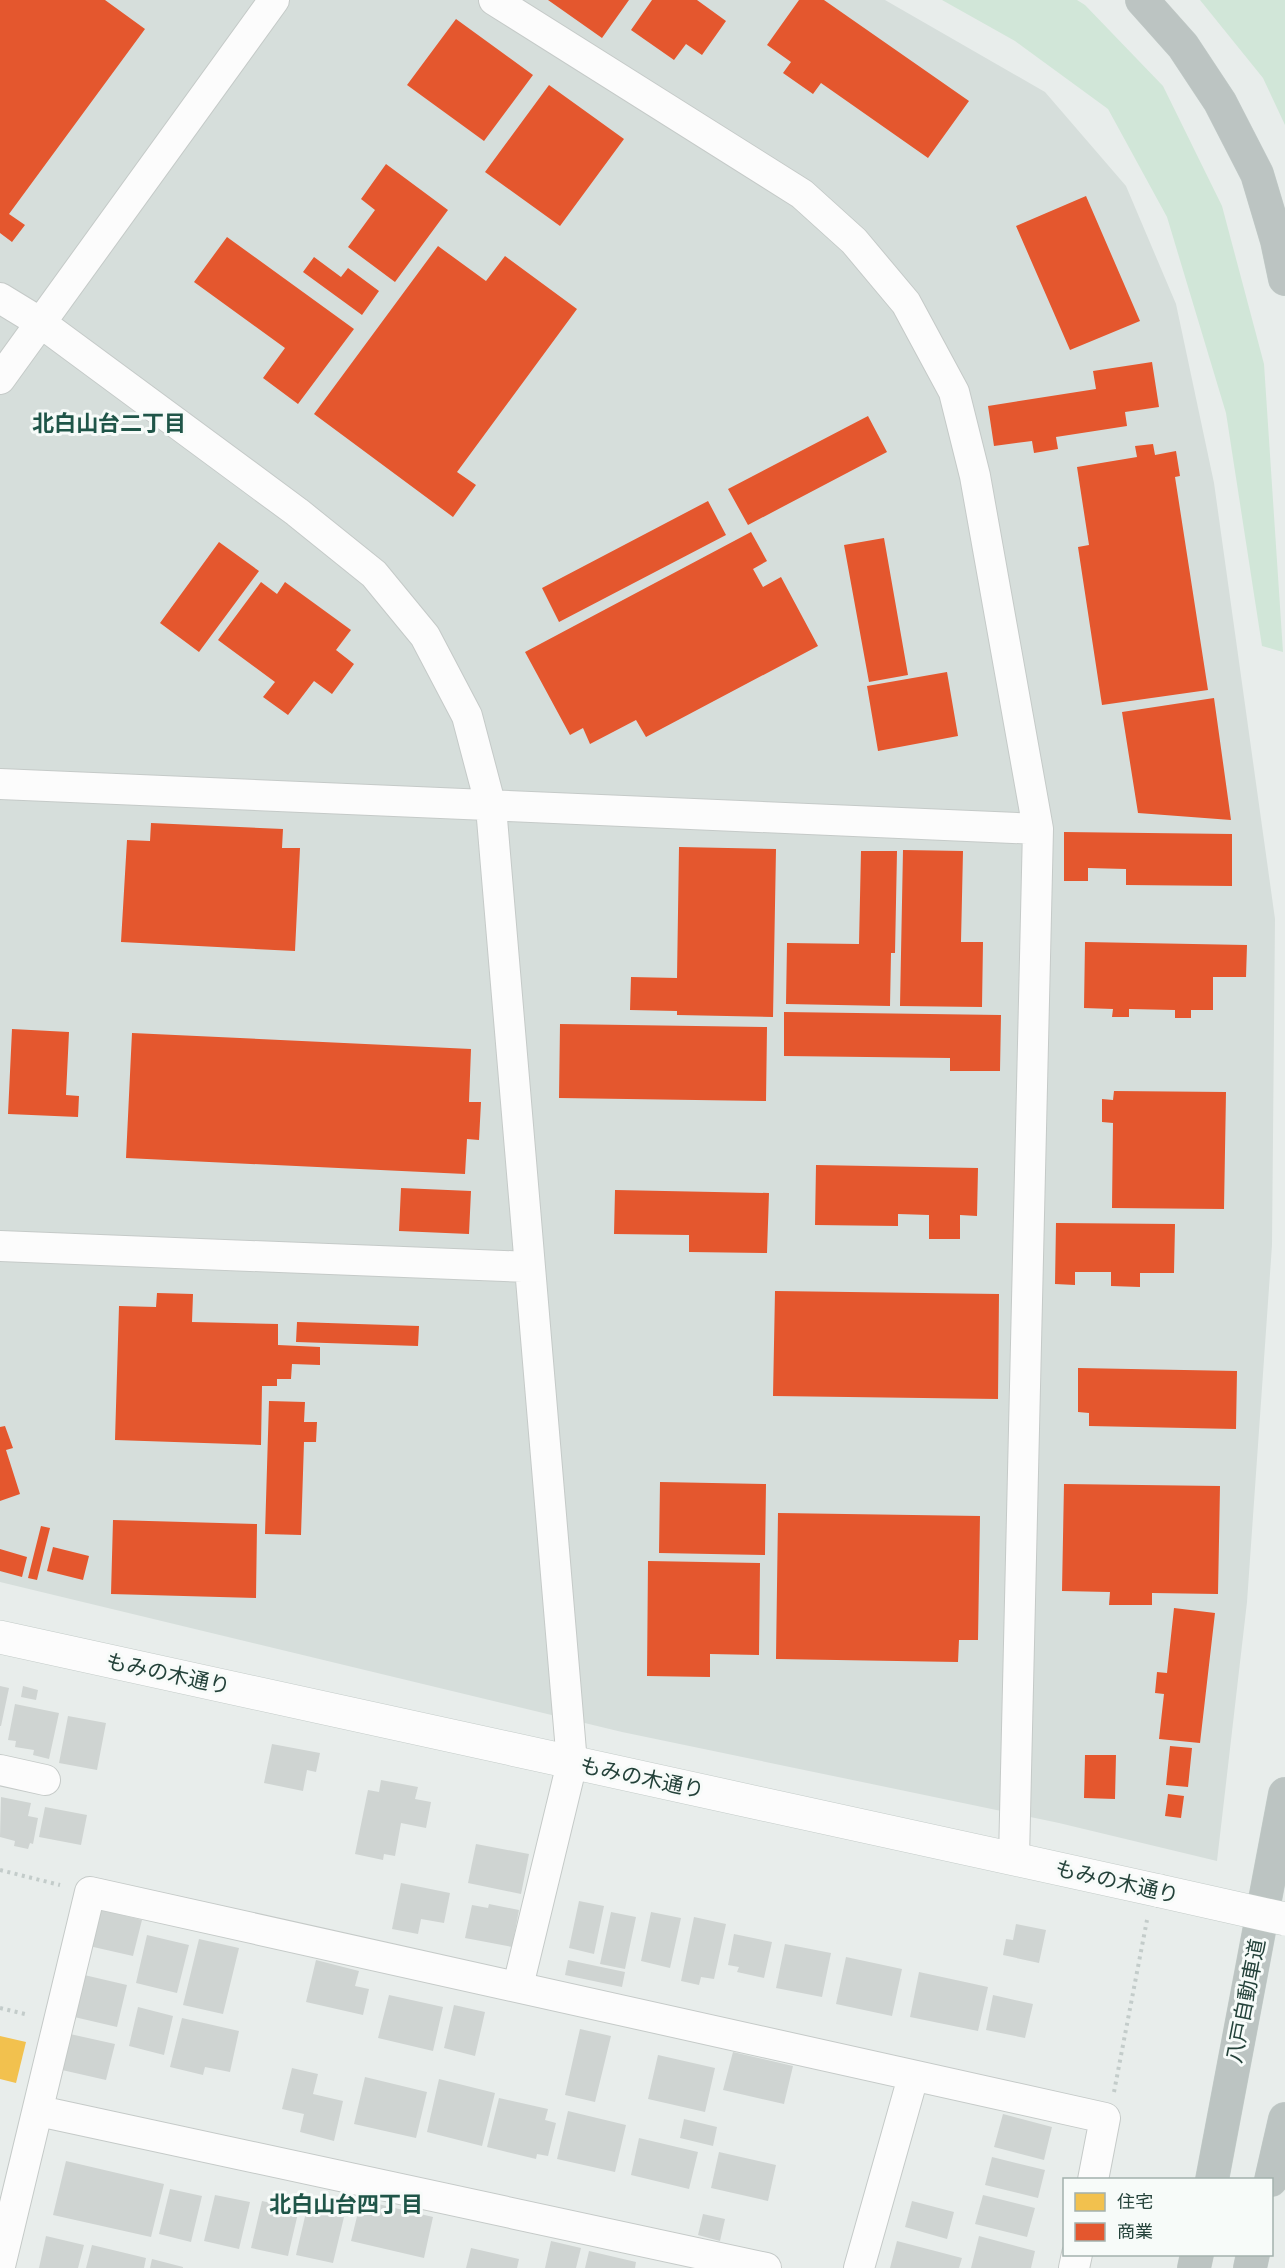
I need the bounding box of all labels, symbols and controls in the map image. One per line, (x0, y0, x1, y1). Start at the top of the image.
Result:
district label: 北白山台二丁目 (32, 410, 186, 437)
street label: もみの木通り (104, 1648, 232, 1700)
street label: もみの木通り (578, 1752, 706, 1804)
street label: もみの木通り (1053, 1855, 1181, 1909)
street label: 八戸自動車道 (1221, 1937, 1271, 2065)
legend (1063, 2178, 1273, 2256)
district label: 北白山台四丁目 (269, 2191, 423, 2218)
text: 住宅 (1117, 2191, 1153, 2213)
text: 商業 (1117, 2221, 1153, 2243)

